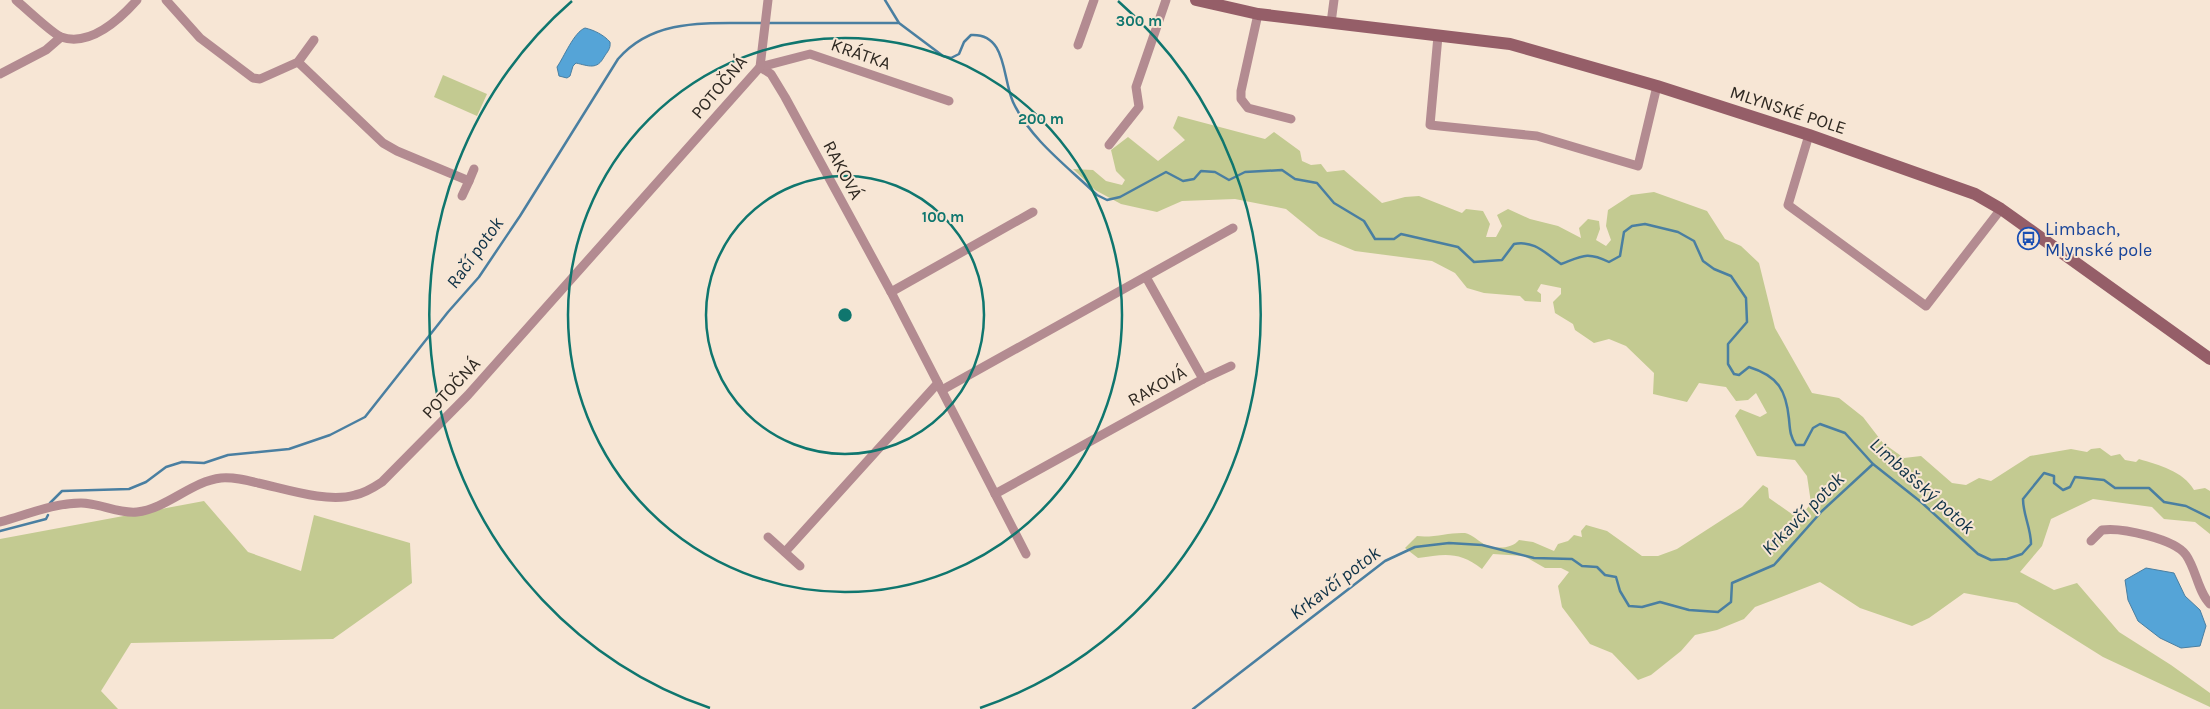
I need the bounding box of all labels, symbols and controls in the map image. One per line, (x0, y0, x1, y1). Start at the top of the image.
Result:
text: 300 m (1116, 12, 1162, 30)
street label: KRÁTKA (828, 33, 894, 74)
street label: POTOČNÁ (685, 50, 752, 123)
street label: MLYNSKÉ POLE (1727, 80, 1849, 139)
text: 200 m (1018, 110, 1064, 128)
street label: RAKOVÁ (818, 136, 869, 203)
text: 100 m (922, 208, 964, 226)
water label: Račí potok (442, 213, 508, 293)
place label: Limbach, Mlynské pole (2045, 218, 2152, 261)
bus stop icon: Limbach, Mlynské pole (2017, 227, 2041, 251)
centre of rings (836, 306, 854, 324)
street label: POTOČNÁ (416, 352, 485, 423)
street label: RAKOVÁ (1123, 360, 1190, 411)
water label: Limbašský potok (1865, 433, 1979, 539)
water label: Krkavčí potok (1757, 468, 1849, 560)
water label: Krkavčí potok (1285, 542, 1385, 624)

